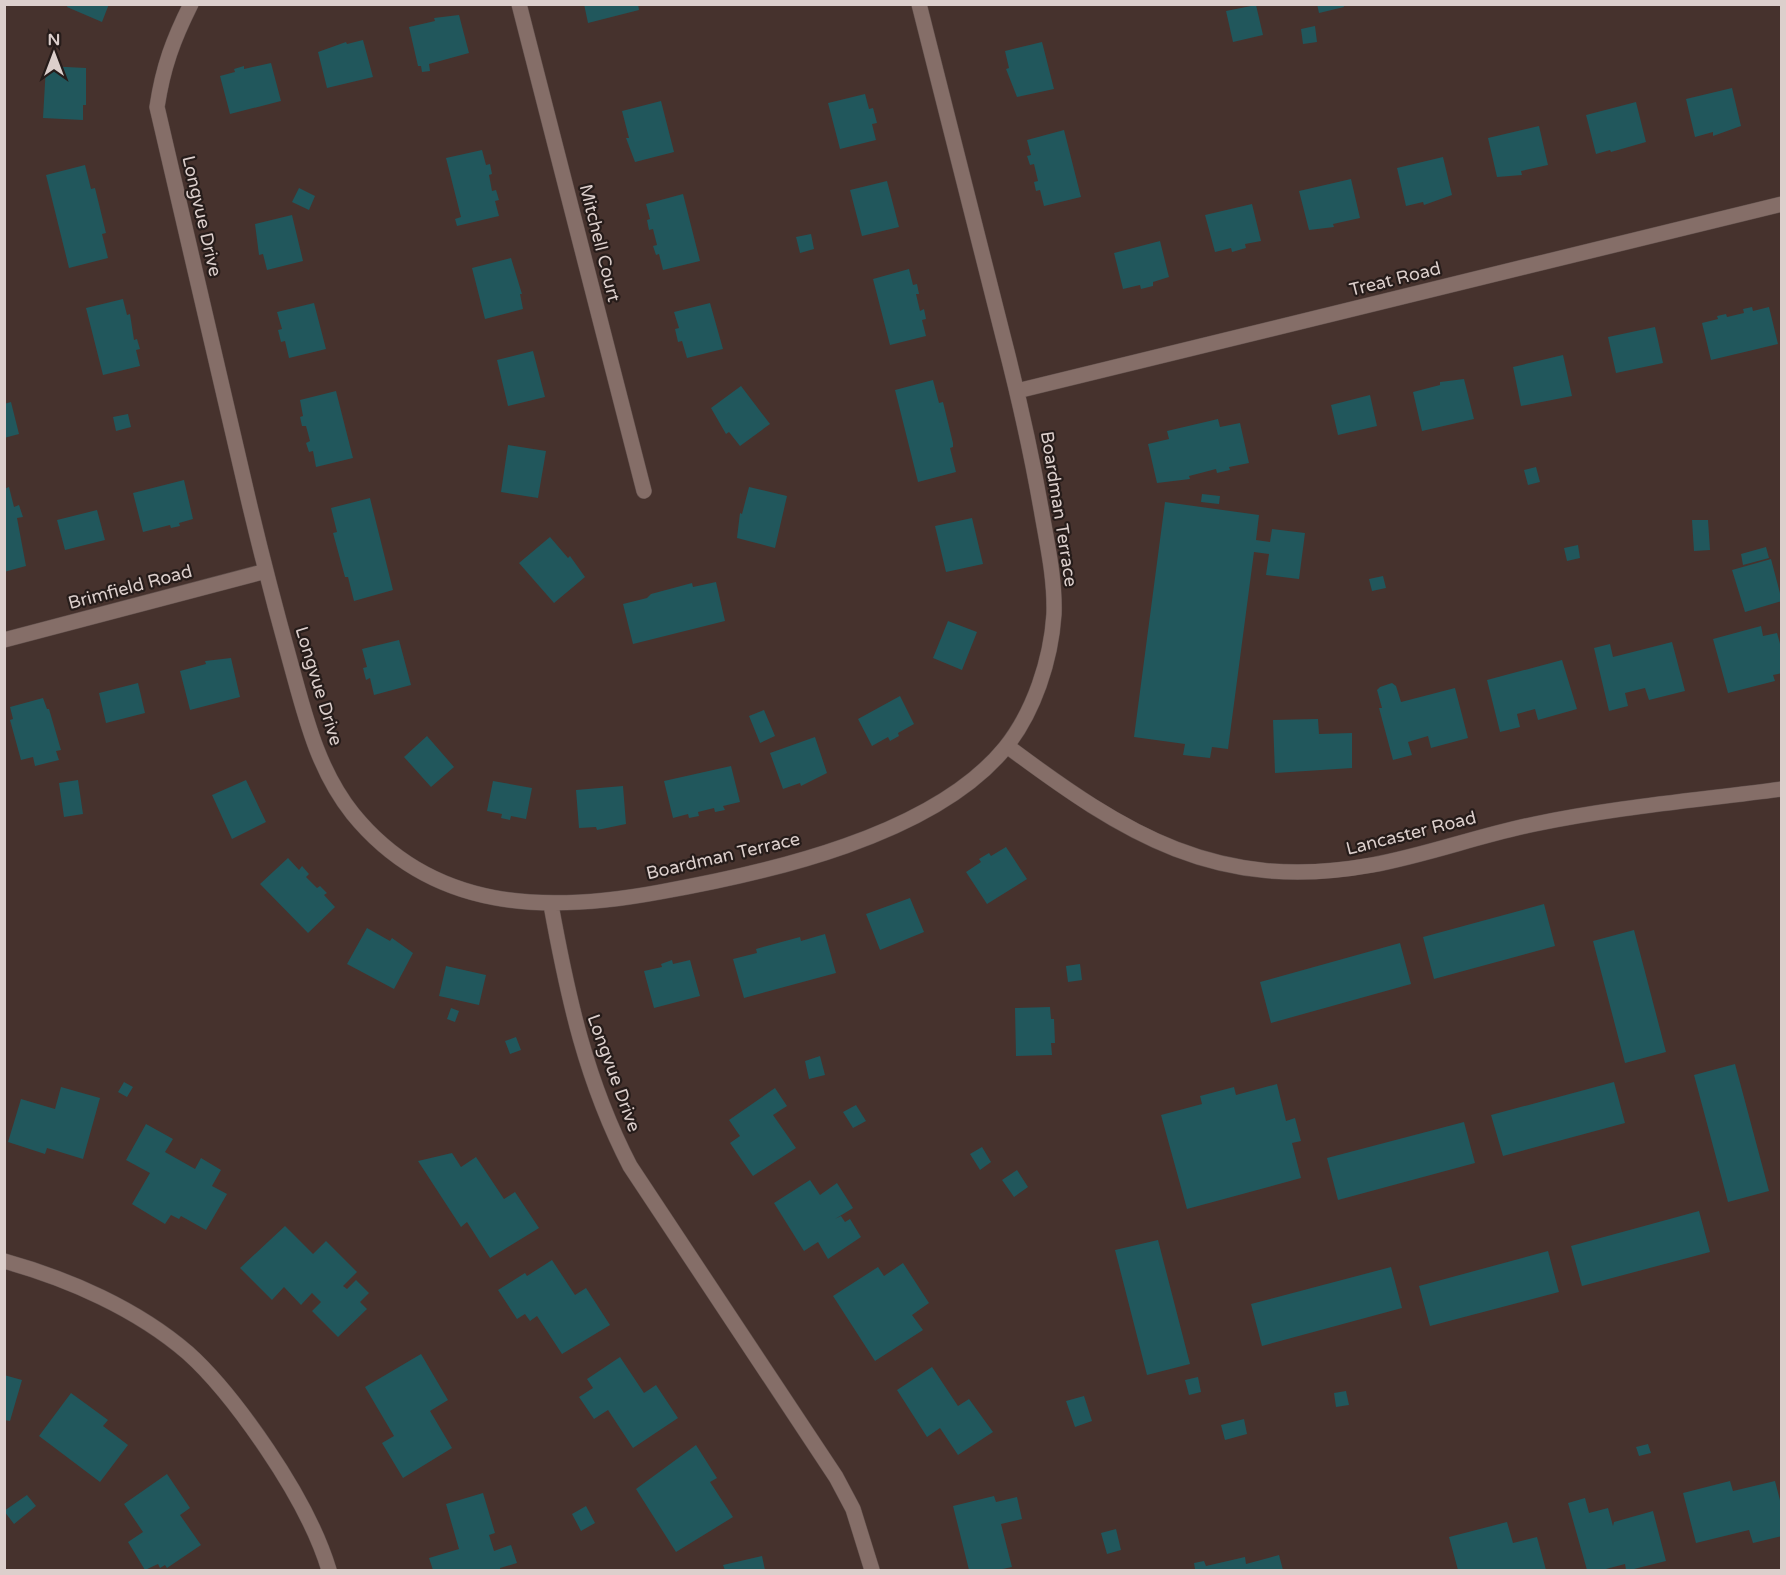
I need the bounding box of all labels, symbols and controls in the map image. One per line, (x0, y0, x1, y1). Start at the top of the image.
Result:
north arrow (24, 24, 84, 84)
text: N (48, 30, 60, 50)
street label: Longvue Drive (177, 153, 227, 279)
street label: Mitchell Court (575, 182, 625, 304)
street label: Treat Road (1347, 257, 1443, 301)
street label: Boardman Terrace (1036, 430, 1082, 588)
street label: Brimfield Road (66, 560, 194, 614)
street label: Longvue Drive (290, 624, 348, 748)
street label: Lancaster Road (1344, 806, 1478, 860)
street label: Boardman Terrace (644, 828, 802, 884)
street label: Longvue Drive (583, 1011, 645, 1135)

